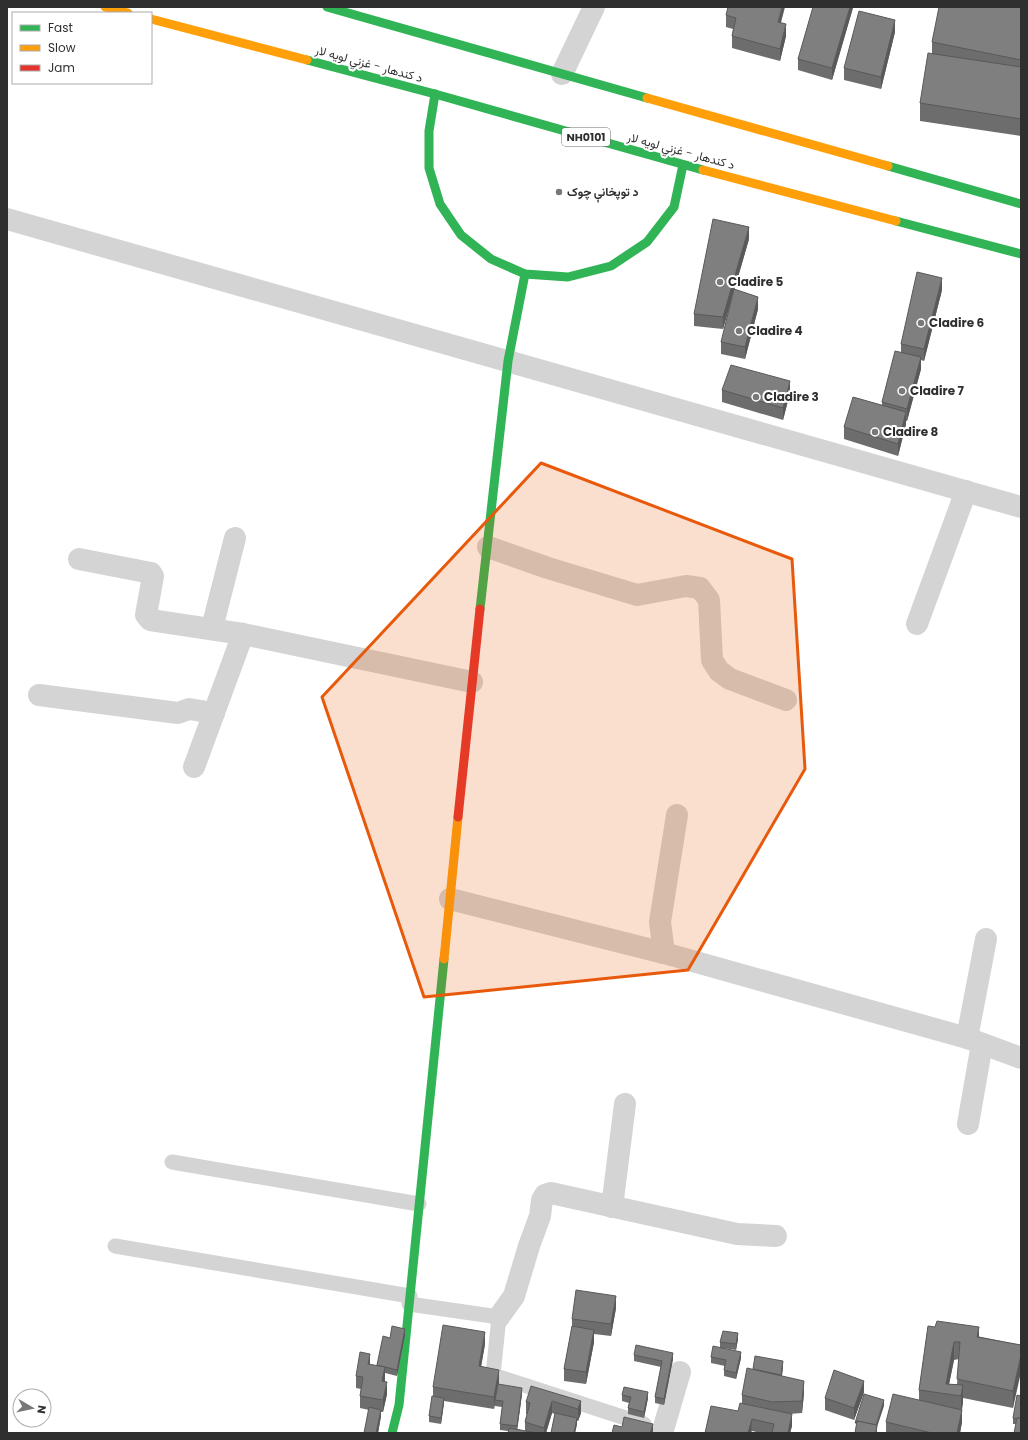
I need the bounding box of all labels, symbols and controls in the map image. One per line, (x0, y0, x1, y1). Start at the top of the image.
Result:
legend (12, 12, 152, 84)
text: Fast (48, 19, 73, 36)
text: Slow (48, 39, 76, 56)
street label: د کندهار - غزني لويه لار (312, 41, 425, 88)
text: Jam (48, 59, 75, 76)
road number: NH0101 (562, 128, 610, 146)
street label: د کندهار - غزني لويه لار (624, 128, 737, 175)
place label: د توپخانې چوک (567, 183, 638, 203)
marker: د توپخانې چوک (554, 187, 564, 197)
place label: Cladire 5 (728, 273, 784, 290)
marker: Cladire 5 (715, 277, 725, 287)
place label: Cladire 6 (929, 314, 985, 331)
marker: Cladire 6 (916, 318, 926, 328)
place label: Cladire 4 (747, 322, 803, 339)
marker: Cladire 4 (734, 326, 744, 336)
place label: Cladire 7 (910, 382, 965, 399)
marker: Cladire 7 (897, 386, 907, 396)
place label: Cladire 3 (764, 388, 819, 405)
marker: Cladire 3 (751, 392, 761, 402)
place label: Cladire 8 (883, 423, 939, 440)
marker: Cladire 8 (870, 427, 880, 437)
north arrow (12, 1388, 52, 1428)
text: N (33, 1404, 50, 1415)

